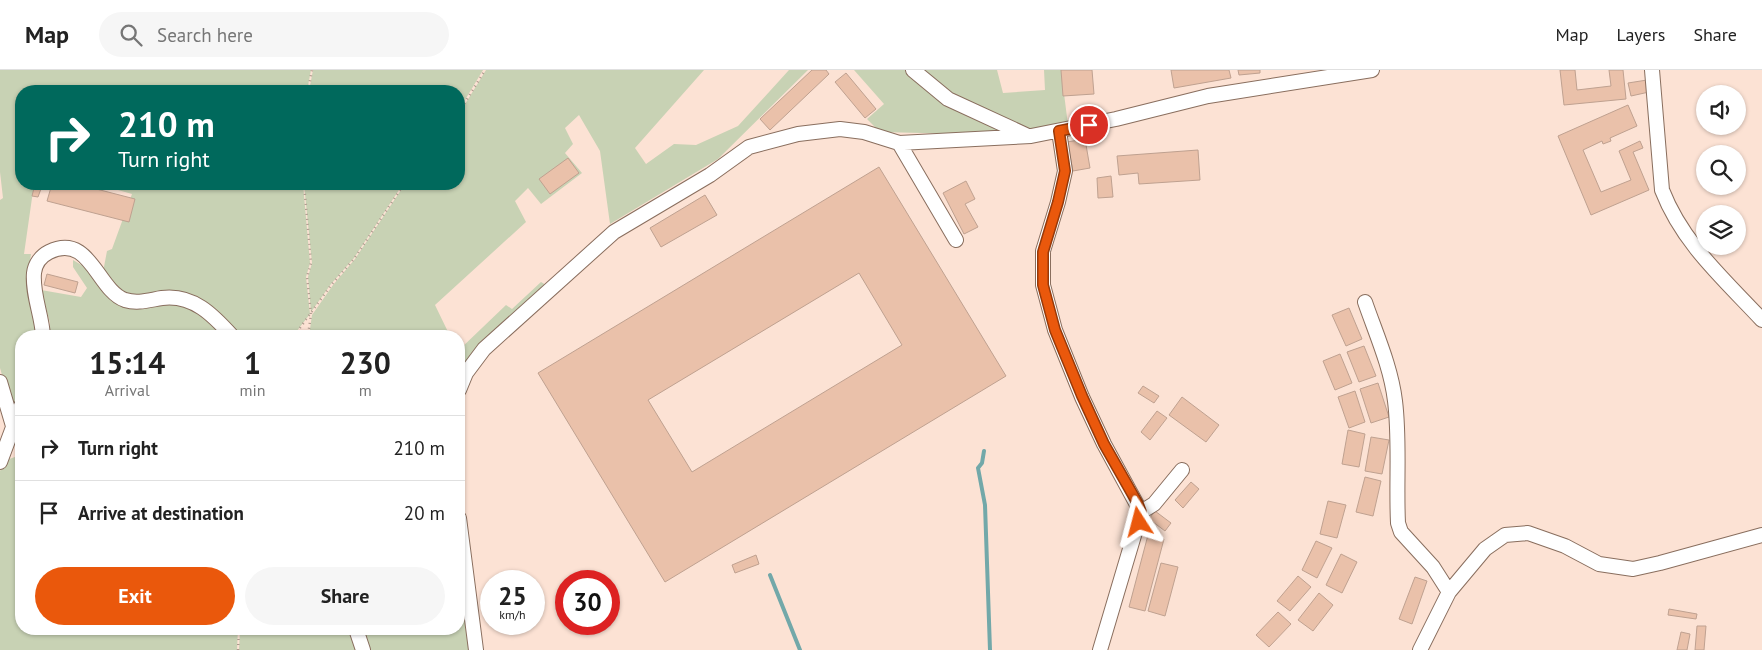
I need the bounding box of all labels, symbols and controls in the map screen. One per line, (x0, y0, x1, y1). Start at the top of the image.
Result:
search box (99, 12, 449, 57)
text: Map (25, 19, 69, 50)
icon: search (117, 21, 145, 49)
text: Search here (157, 23, 253, 47)
text: Map (1556, 23, 1588, 46)
text: Layers (1616, 23, 1665, 46)
text: Share (1693, 23, 1737, 46)
map controls (1696, 85, 1746, 255)
button: sound (1696, 85, 1746, 135)
text: 210 m (118, 101, 215, 147)
pin (1068, 104, 1110, 146)
icon: right (35, 105, 100, 170)
icon: arrive (1075, 111, 1103, 139)
text: Turn right (118, 145, 210, 173)
button: search (1696, 145, 1746, 195)
button: layers (1696, 205, 1746, 255)
text: 15:14 (89, 343, 165, 382)
text: 1 (244, 343, 261, 382)
text: 230 (340, 343, 391, 382)
text: Arrival (105, 380, 150, 400)
text: min (240, 380, 266, 400)
text: m (359, 380, 372, 400)
icon: right (35, 434, 63, 462)
text: Turn right (78, 436, 158, 460)
text: 210 m (393, 436, 445, 460)
position arrow (1112, 495, 1164, 547)
icon: arrive (35, 499, 63, 527)
text: Arrive at destination (78, 501, 244, 525)
text: 20 m (404, 501, 445, 525)
button: Exit (35, 567, 235, 625)
button: Share (245, 567, 445, 625)
speed limit sign: 30 (555, 570, 620, 635)
text: 25 (498, 580, 527, 612)
text: km/h (499, 607, 526, 622)

